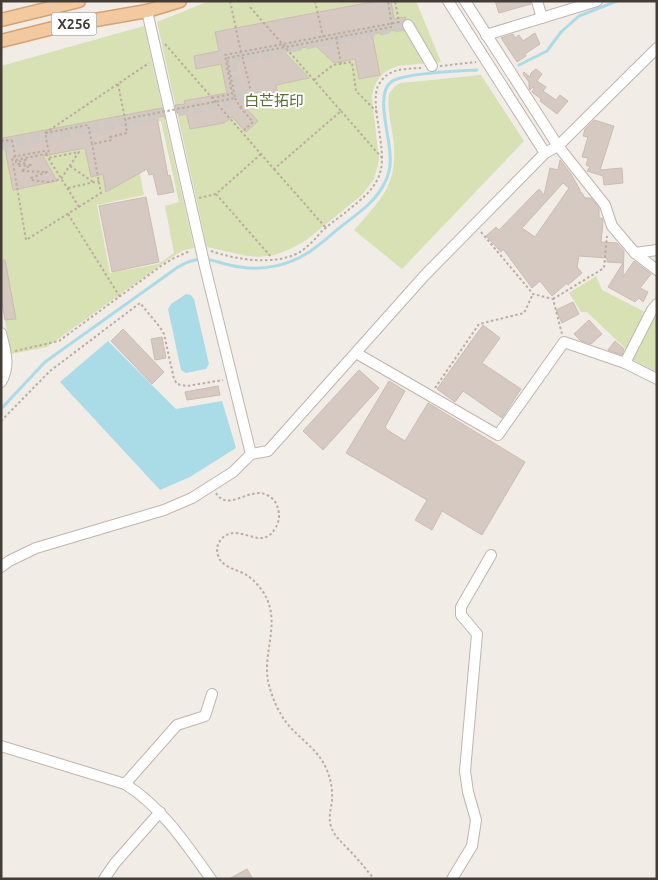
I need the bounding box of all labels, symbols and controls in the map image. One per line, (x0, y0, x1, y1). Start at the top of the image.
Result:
road number: X256 (52, 12, 96, 36)
park label: 白芒拓印 (244, 92, 304, 109)

